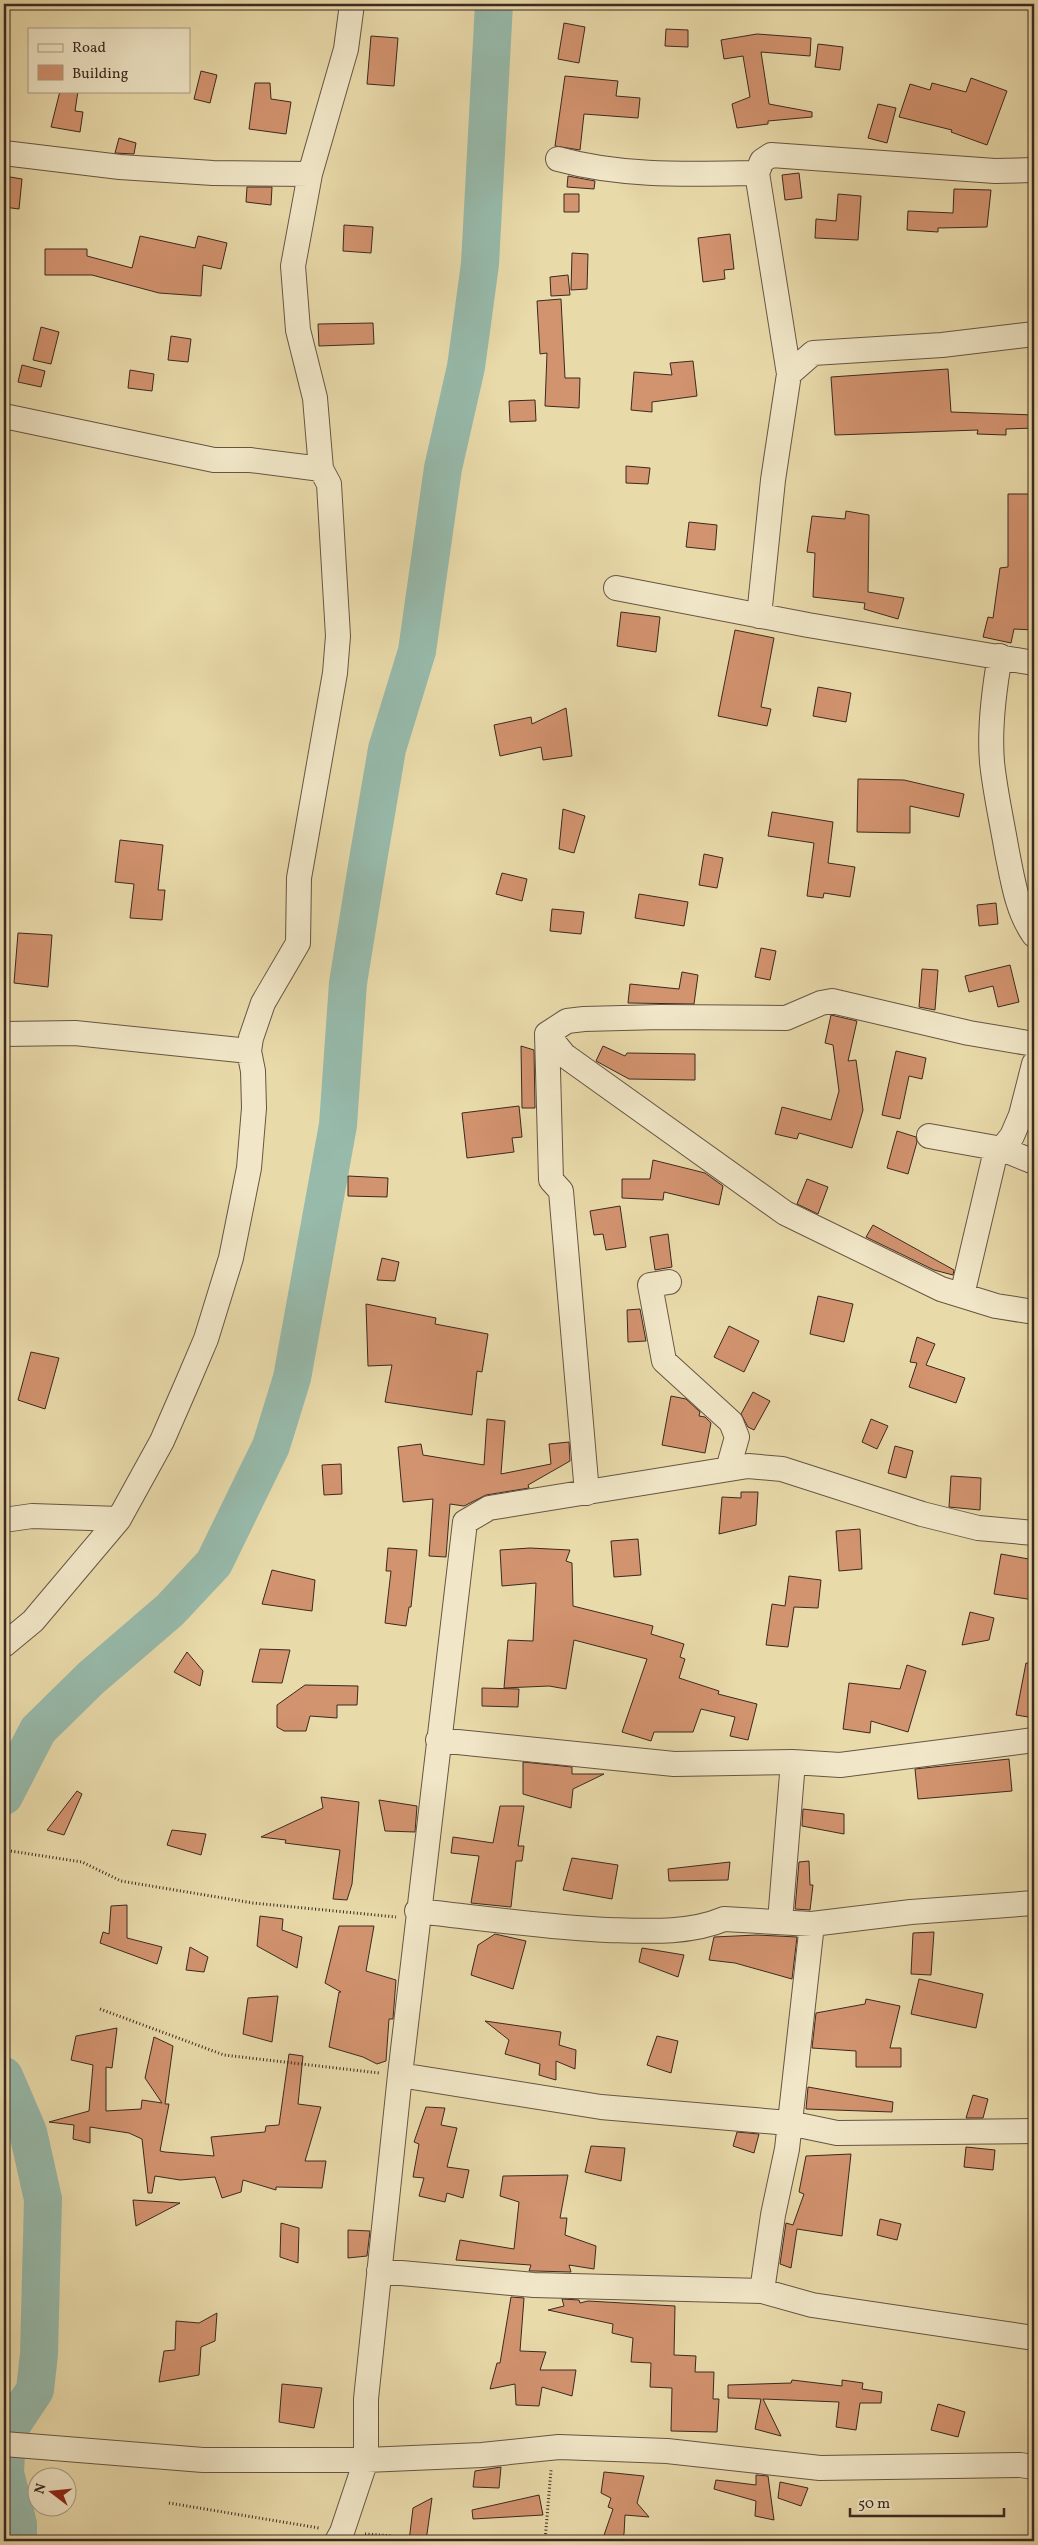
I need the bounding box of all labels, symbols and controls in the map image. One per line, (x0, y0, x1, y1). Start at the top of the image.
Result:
legend (28, 28, 190, 92)
text: Road (72, 38, 106, 59)
text: Building (72, 64, 129, 85)
north arrow (28, 2468, 78, 2518)
text: N (30, 2481, 51, 2496)
scale bar (850, 2485, 1004, 2517)
text: 50 m (858, 2494, 890, 2515)

